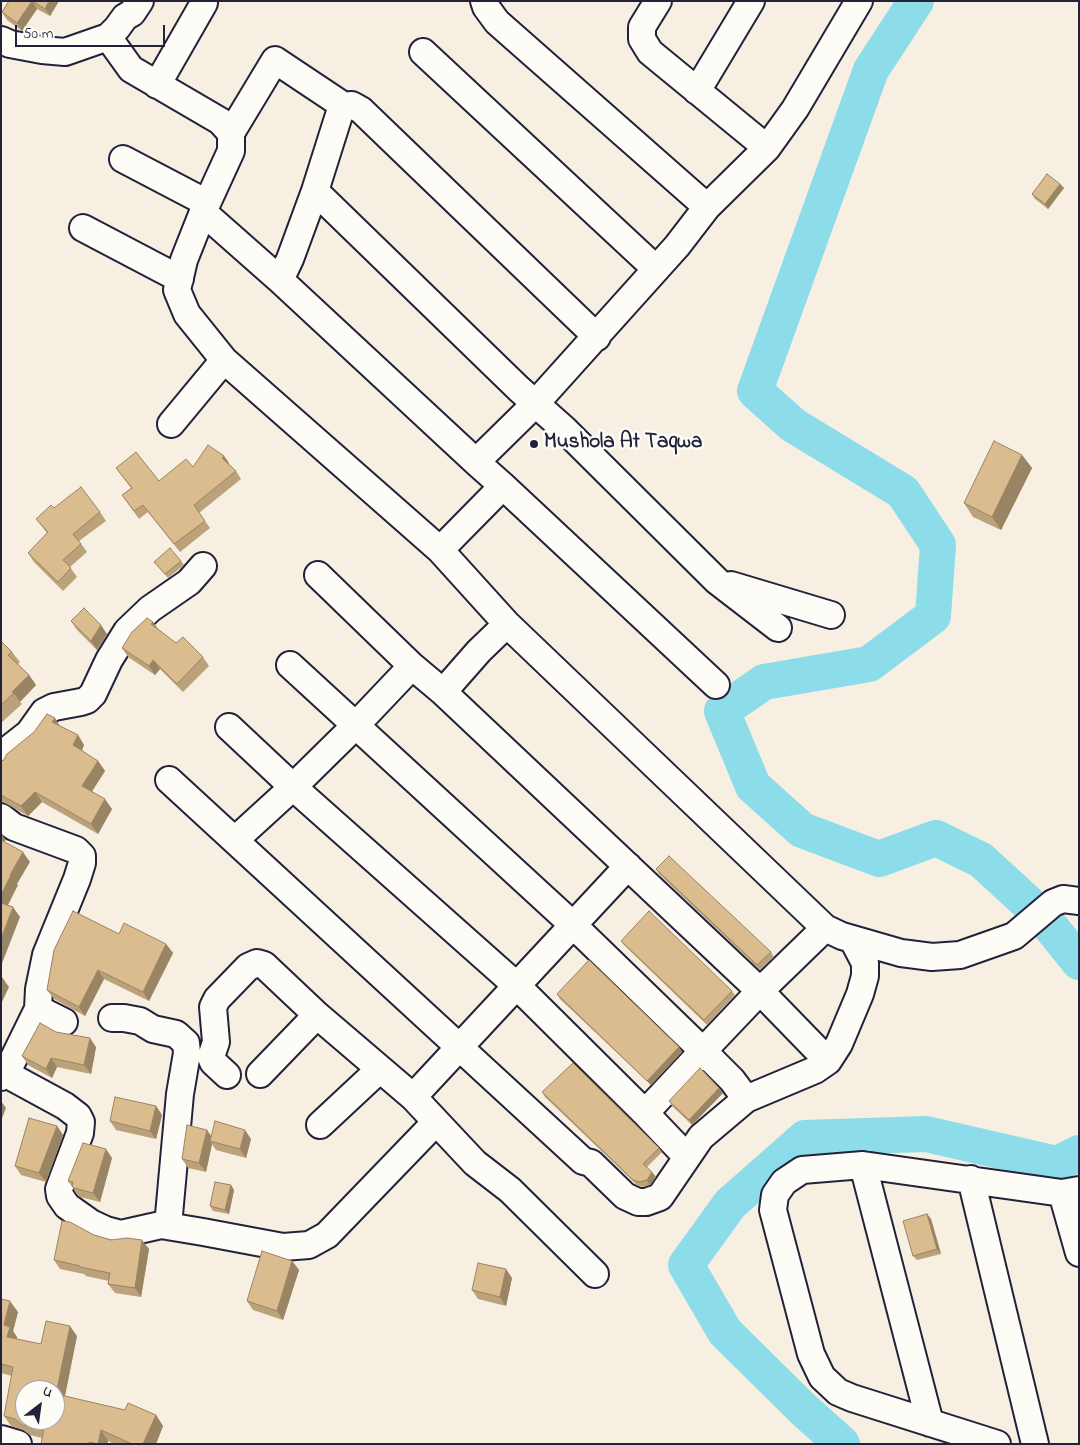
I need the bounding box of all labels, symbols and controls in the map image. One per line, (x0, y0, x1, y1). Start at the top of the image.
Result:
scale bar (18, 15, 168, 47)
text: 50 m (23, 23, 53, 45)
place label: Mushola At Taqwa (544, 431, 702, 457)
marker: Mushola At Taqwa (528, 438, 540, 450)
north arrow (15, 1380, 65, 1430)
text: U (38, 1381, 56, 1404)

